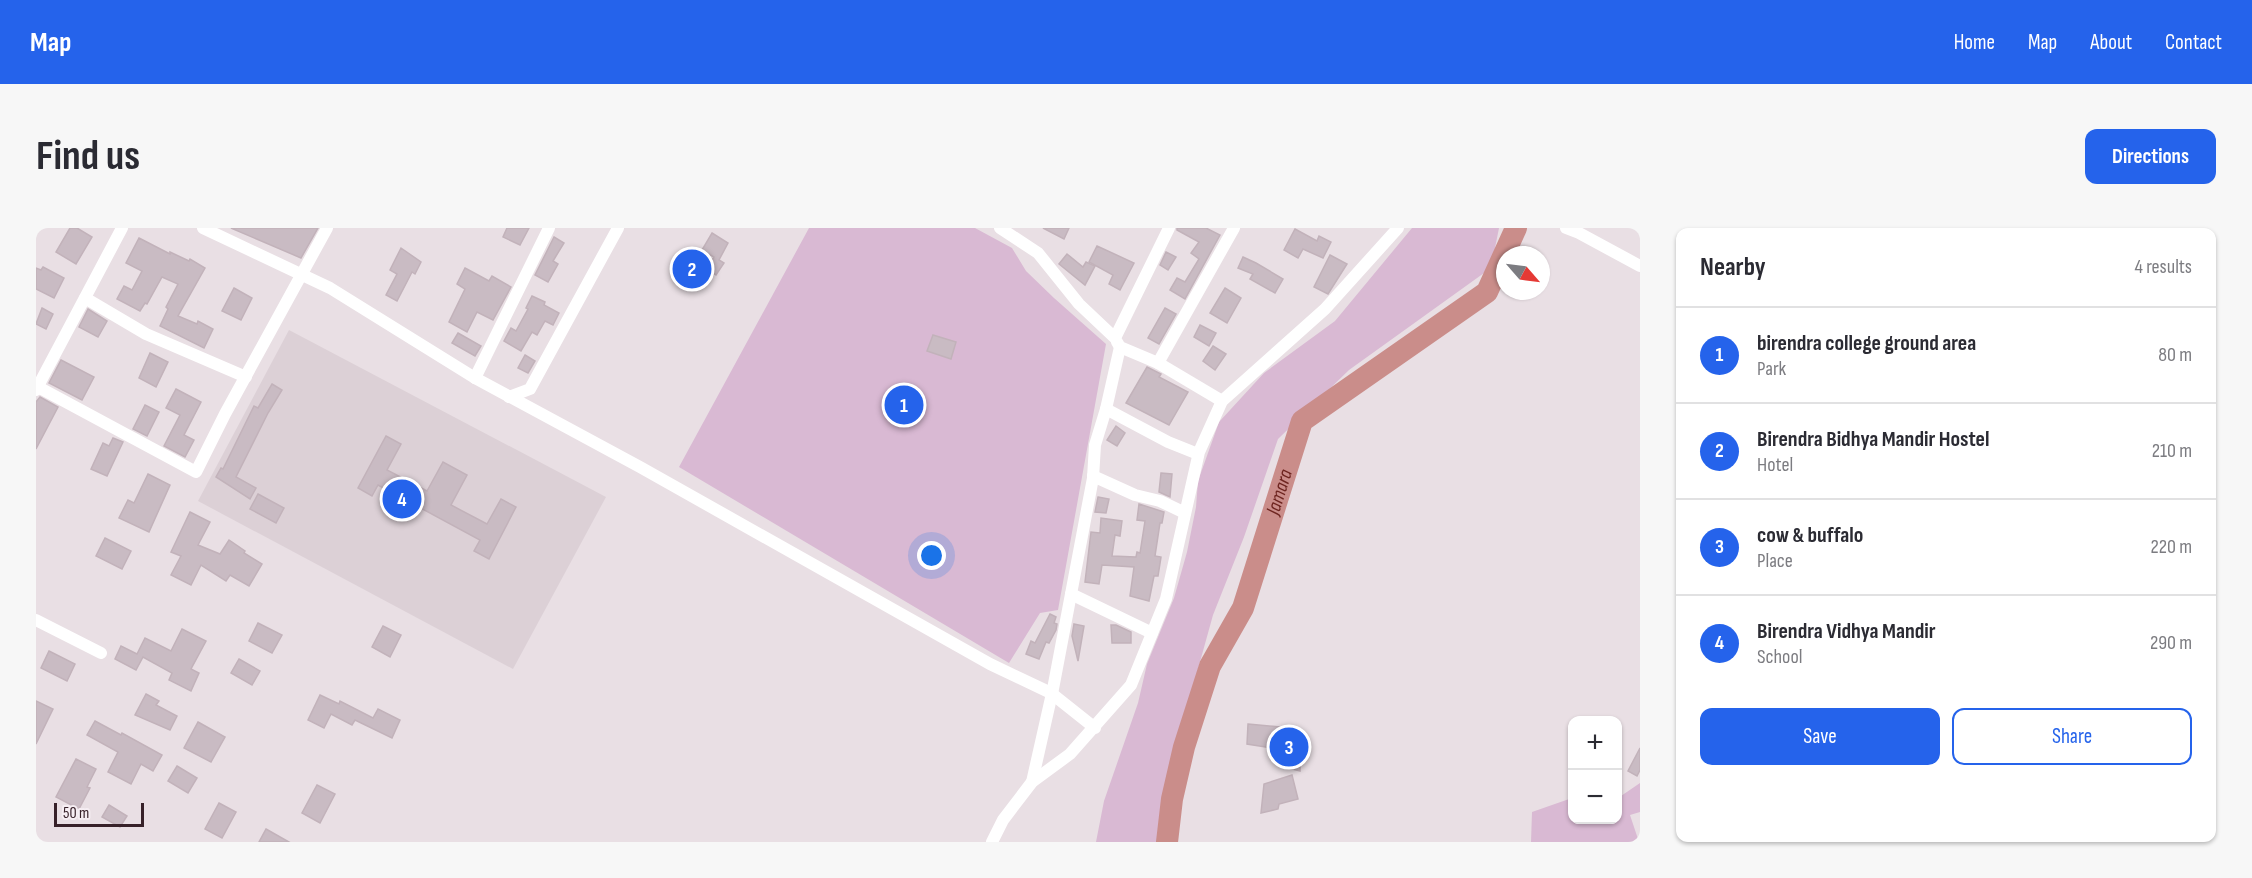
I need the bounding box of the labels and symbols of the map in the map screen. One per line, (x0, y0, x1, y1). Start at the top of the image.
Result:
pin: 2 (672, 246, 712, 291)
north arrow (1496, 246, 1550, 300)
pin: 1 (884, 382, 924, 428)
water label: Jamara (1261, 466, 1298, 519)
pin: 4 (382, 476, 422, 522)
your location (917, 541, 946, 570)
pin: 3 (1270, 724, 1308, 770)
scale bar (54, 800, 144, 828)

